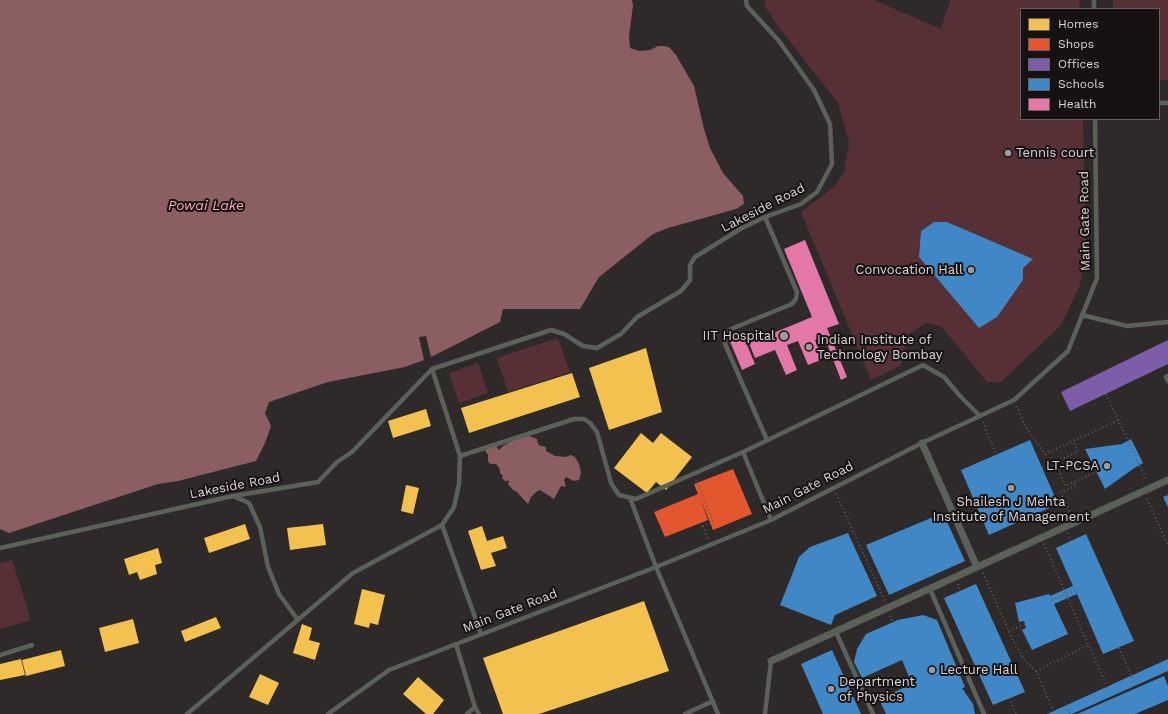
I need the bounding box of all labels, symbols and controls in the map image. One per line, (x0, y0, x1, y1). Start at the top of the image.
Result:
legend (1020, 8, 1160, 120)
text: Homes (1058, 17, 1099, 31)
text: Shops (1058, 37, 1094, 51)
text: Offices (1058, 57, 1100, 71)
text: Schools (1058, 77, 1104, 91)
text: Health (1058, 97, 1096, 111)
place label: Tennis court (1016, 145, 1094, 161)
marker: Tennis court (1003, 148, 1013, 158)
street label: Main Gate Road (1076, 171, 1094, 271)
street label: Lakeside Road (719, 180, 807, 236)
water label: Powai Lake (168, 198, 244, 214)
place label: Convocation Hall (856, 262, 963, 278)
marker: Convocation Hall (966, 265, 976, 275)
place label: IIT Hospital (703, 328, 775, 344)
marker: IIT Hospital (778, 330, 790, 342)
place label: Indian Institute of Technology Bombay (817, 332, 942, 363)
marker: Indian Institute of Technology Bombay (804, 342, 814, 352)
street label: Main Gate Road (760, 458, 856, 518)
place label: LT-PCSA (1046, 458, 1099, 474)
marker: LT-PCSA (1102, 461, 1112, 471)
street label: Lakeside Road (188, 470, 282, 502)
marker: Shailesh J Mehta Institute of Management (1006, 483, 1016, 493)
place label: Shailesh J Mehta Institute of Management (932, 494, 1090, 525)
street label: Main Gate Road (461, 586, 559, 636)
place label: Lecture Hall (940, 662, 1018, 678)
marker: Lecture Hall (927, 665, 937, 675)
place label: Department of Physics (839, 674, 915, 705)
marker: Department of Physics (826, 684, 836, 694)

